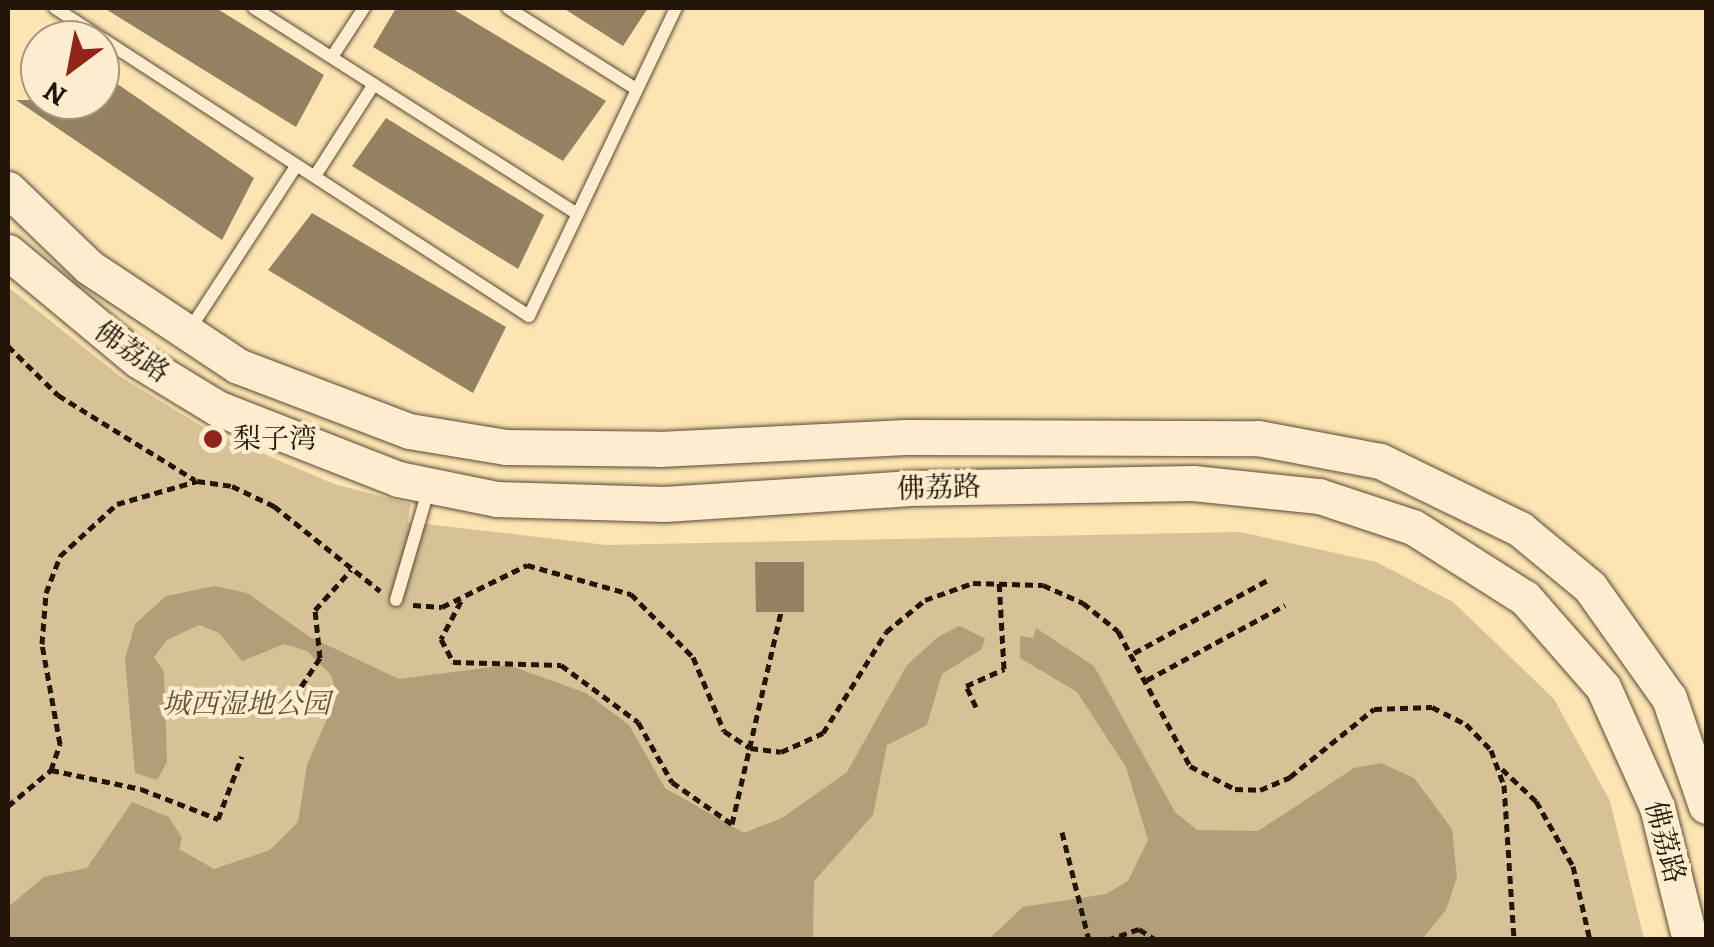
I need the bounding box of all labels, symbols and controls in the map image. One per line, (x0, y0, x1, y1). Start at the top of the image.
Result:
north arrow (20, 20, 120, 120)
text: N (36, 72, 74, 115)
street label: 佛荔路 (88, 314, 176, 390)
place label: 梨子湾 (233, 422, 317, 456)
marker: 梨子湾 (202, 428, 224, 450)
street label: 佛荔路 (896, 470, 982, 506)
park label: 城西湿地公园 (162, 687, 330, 721)
street label: 佛荔路 (1638, 797, 1692, 887)

